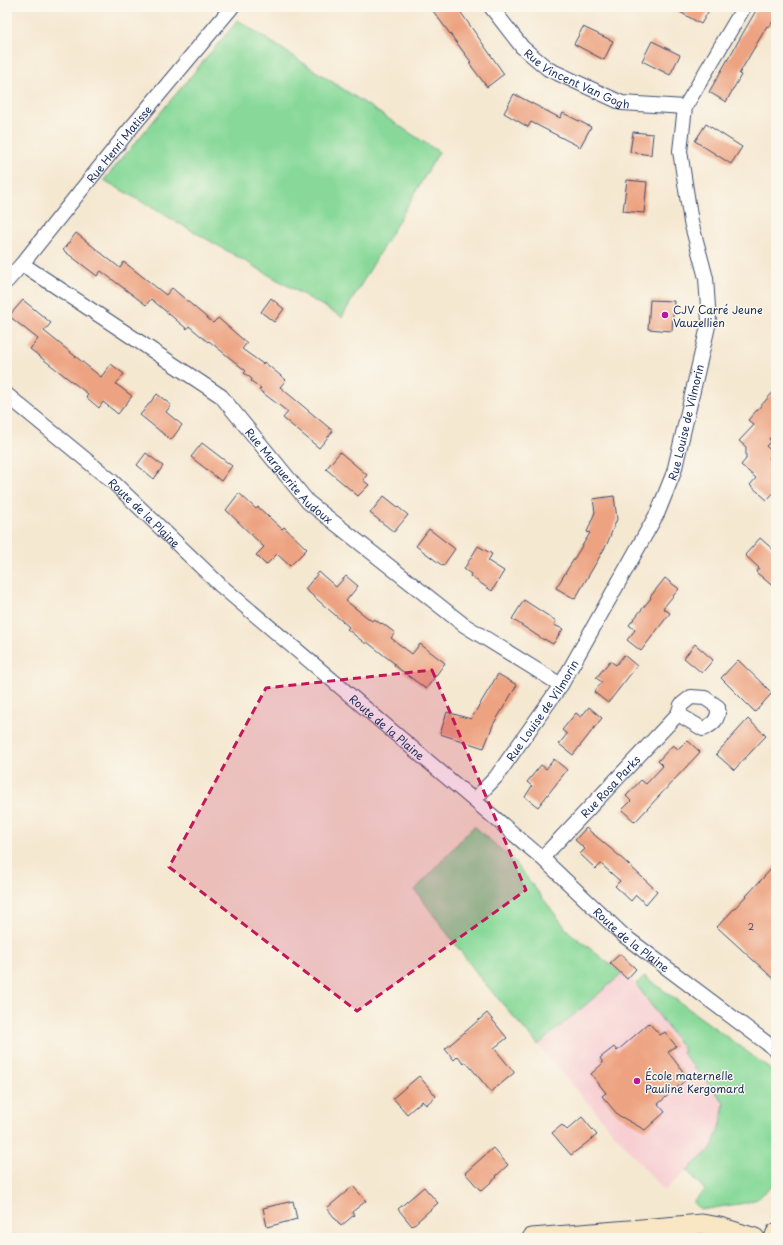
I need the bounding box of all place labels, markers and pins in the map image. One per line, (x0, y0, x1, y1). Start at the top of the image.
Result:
place label: CJV Carré Jeune Vauzellien (673, 301, 763, 331)
marker: CJV Carré Jeune Vauzellien (660, 310, 670, 320)
place label: École maternelle Pauline Kergomard (645, 1067, 745, 1097)
marker: École maternelle Pauline Kergomard (632, 1076, 642, 1086)

